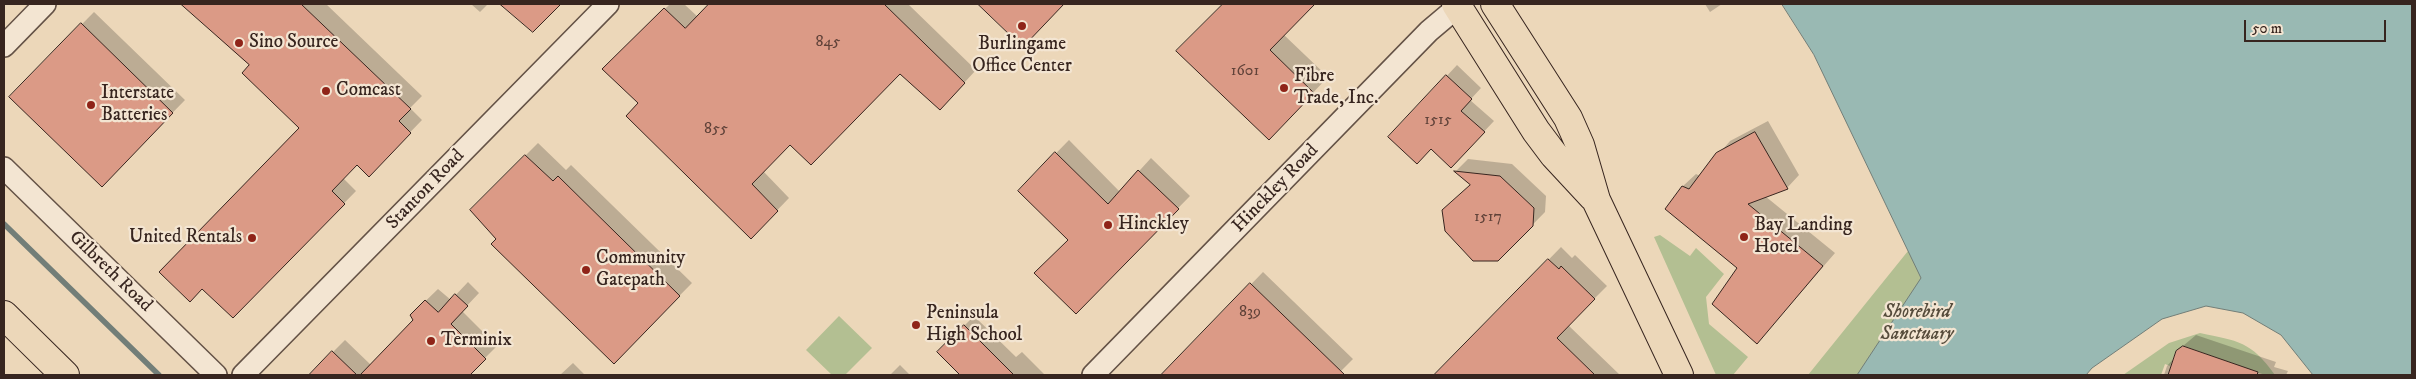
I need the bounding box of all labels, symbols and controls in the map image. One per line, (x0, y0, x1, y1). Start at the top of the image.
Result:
scale bar (2246, 10, 2388, 42)
text: 50 m (2252, 19, 2282, 38)
marker: Burlingame Office Center (1016, 20, 1028, 32)
place label: Sino Source (249, 32, 338, 54)
house number: 845 (815, 33, 841, 53)
place label: Burlingame Office Center (972, 34, 1072, 78)
marker: Sino Source (233, 37, 245, 49)
house number: 1601 (1231, 62, 1259, 82)
place label: Fibre Trade, Inc. (1294, 66, 1378, 110)
place label: Comcast (336, 80, 401, 102)
marker: Fibre Trade, Inc. (1278, 82, 1290, 94)
place label: Interstate Batteries (101, 83, 174, 127)
marker: Comcast (320, 85, 332, 97)
marker: Interstate Batteries (85, 99, 97, 111)
house number: 1515 (1424, 111, 1452, 131)
house number: 855 (704, 120, 728, 140)
street label: Hinckley Road (1228, 140, 1324, 238)
street label: Stanton Road (382, 145, 470, 235)
house number: 1517 (1474, 208, 1502, 228)
place label: Hinckley (1118, 214, 1189, 236)
place label: Bay Landing Hotel (1754, 215, 1852, 259)
marker: Hinckley (1102, 219, 1114, 231)
street label: Gilbreth Road (64, 227, 156, 317)
place label: United Rentals (129, 227, 242, 249)
marker: Bay Landing Hotel (1738, 231, 1750, 243)
marker: United Rentals (246, 232, 258, 244)
place label: Community Gatepath (596, 248, 685, 292)
marker: Community Gatepath (580, 264, 592, 276)
park label: Shorebird Sanctuary (1881, 302, 1953, 346)
place label: Peninsula High School (926, 303, 1022, 347)
house number: 839 (1239, 303, 1261, 323)
marker: Peninsula High School (910, 319, 922, 331)
place label: Terminix (441, 330, 512, 352)
marker: Terminix (425, 335, 437, 347)

